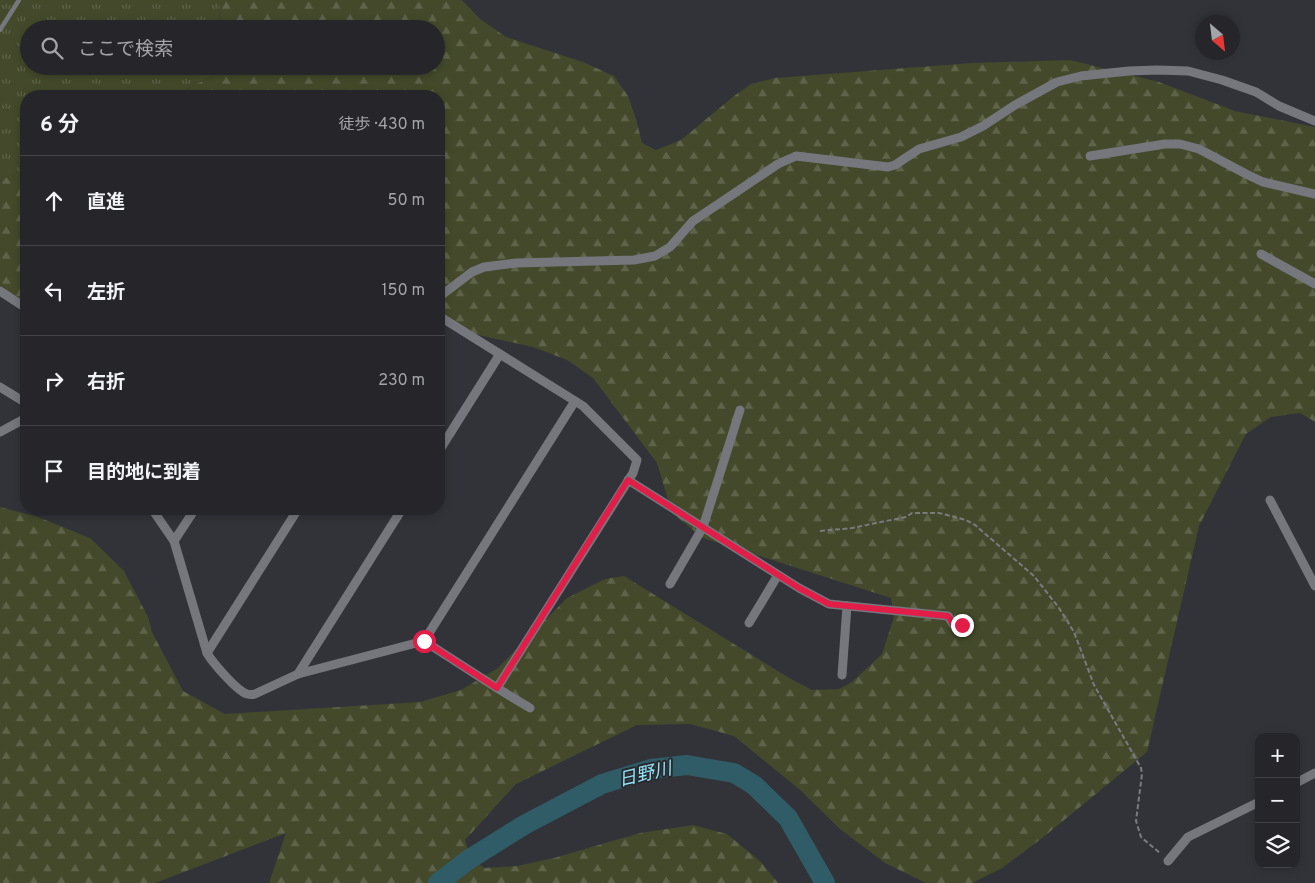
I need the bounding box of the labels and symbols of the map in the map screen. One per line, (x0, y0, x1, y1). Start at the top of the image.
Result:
north arrow (1195, 15, 1240, 60)
route end (951, 614, 974, 637)
route start (413, 630, 436, 653)
water label: 日野川 (616, 758, 676, 793)

